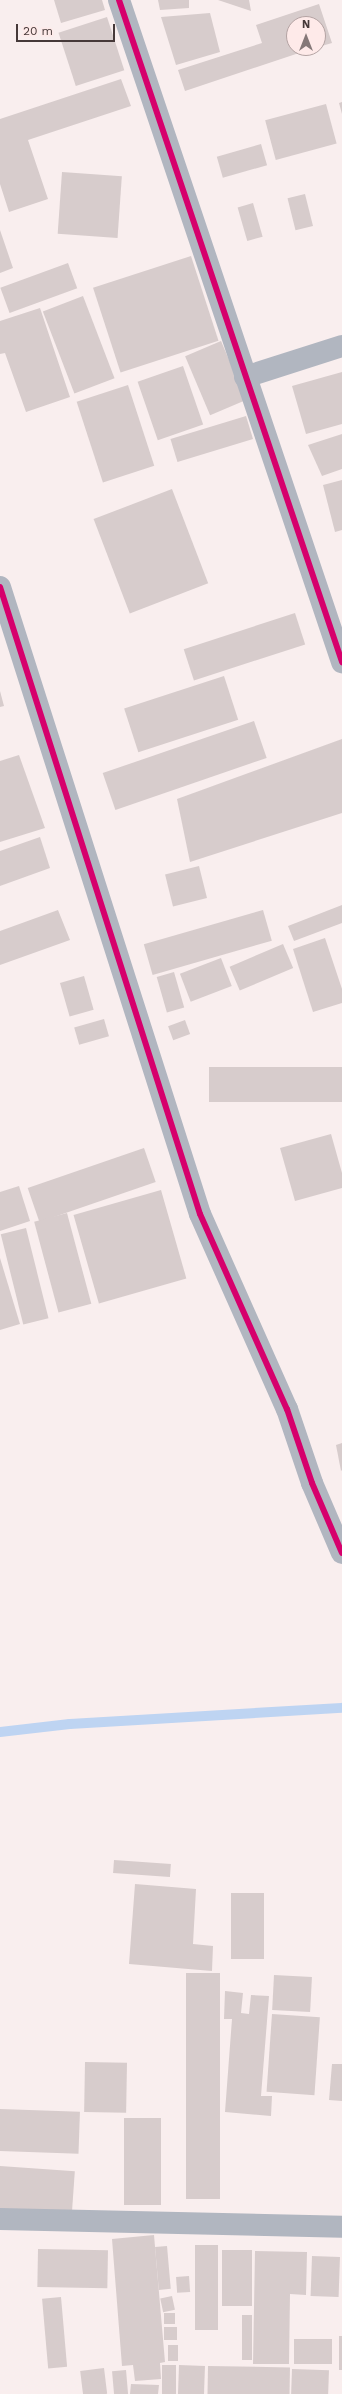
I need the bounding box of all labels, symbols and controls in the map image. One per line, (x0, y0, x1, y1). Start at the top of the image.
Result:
scale bar (18, 16, 117, 42)
north arrow (286, 16, 326, 56)
text: N (302, 18, 310, 31)
text: 20 m (23, 24, 53, 38)

